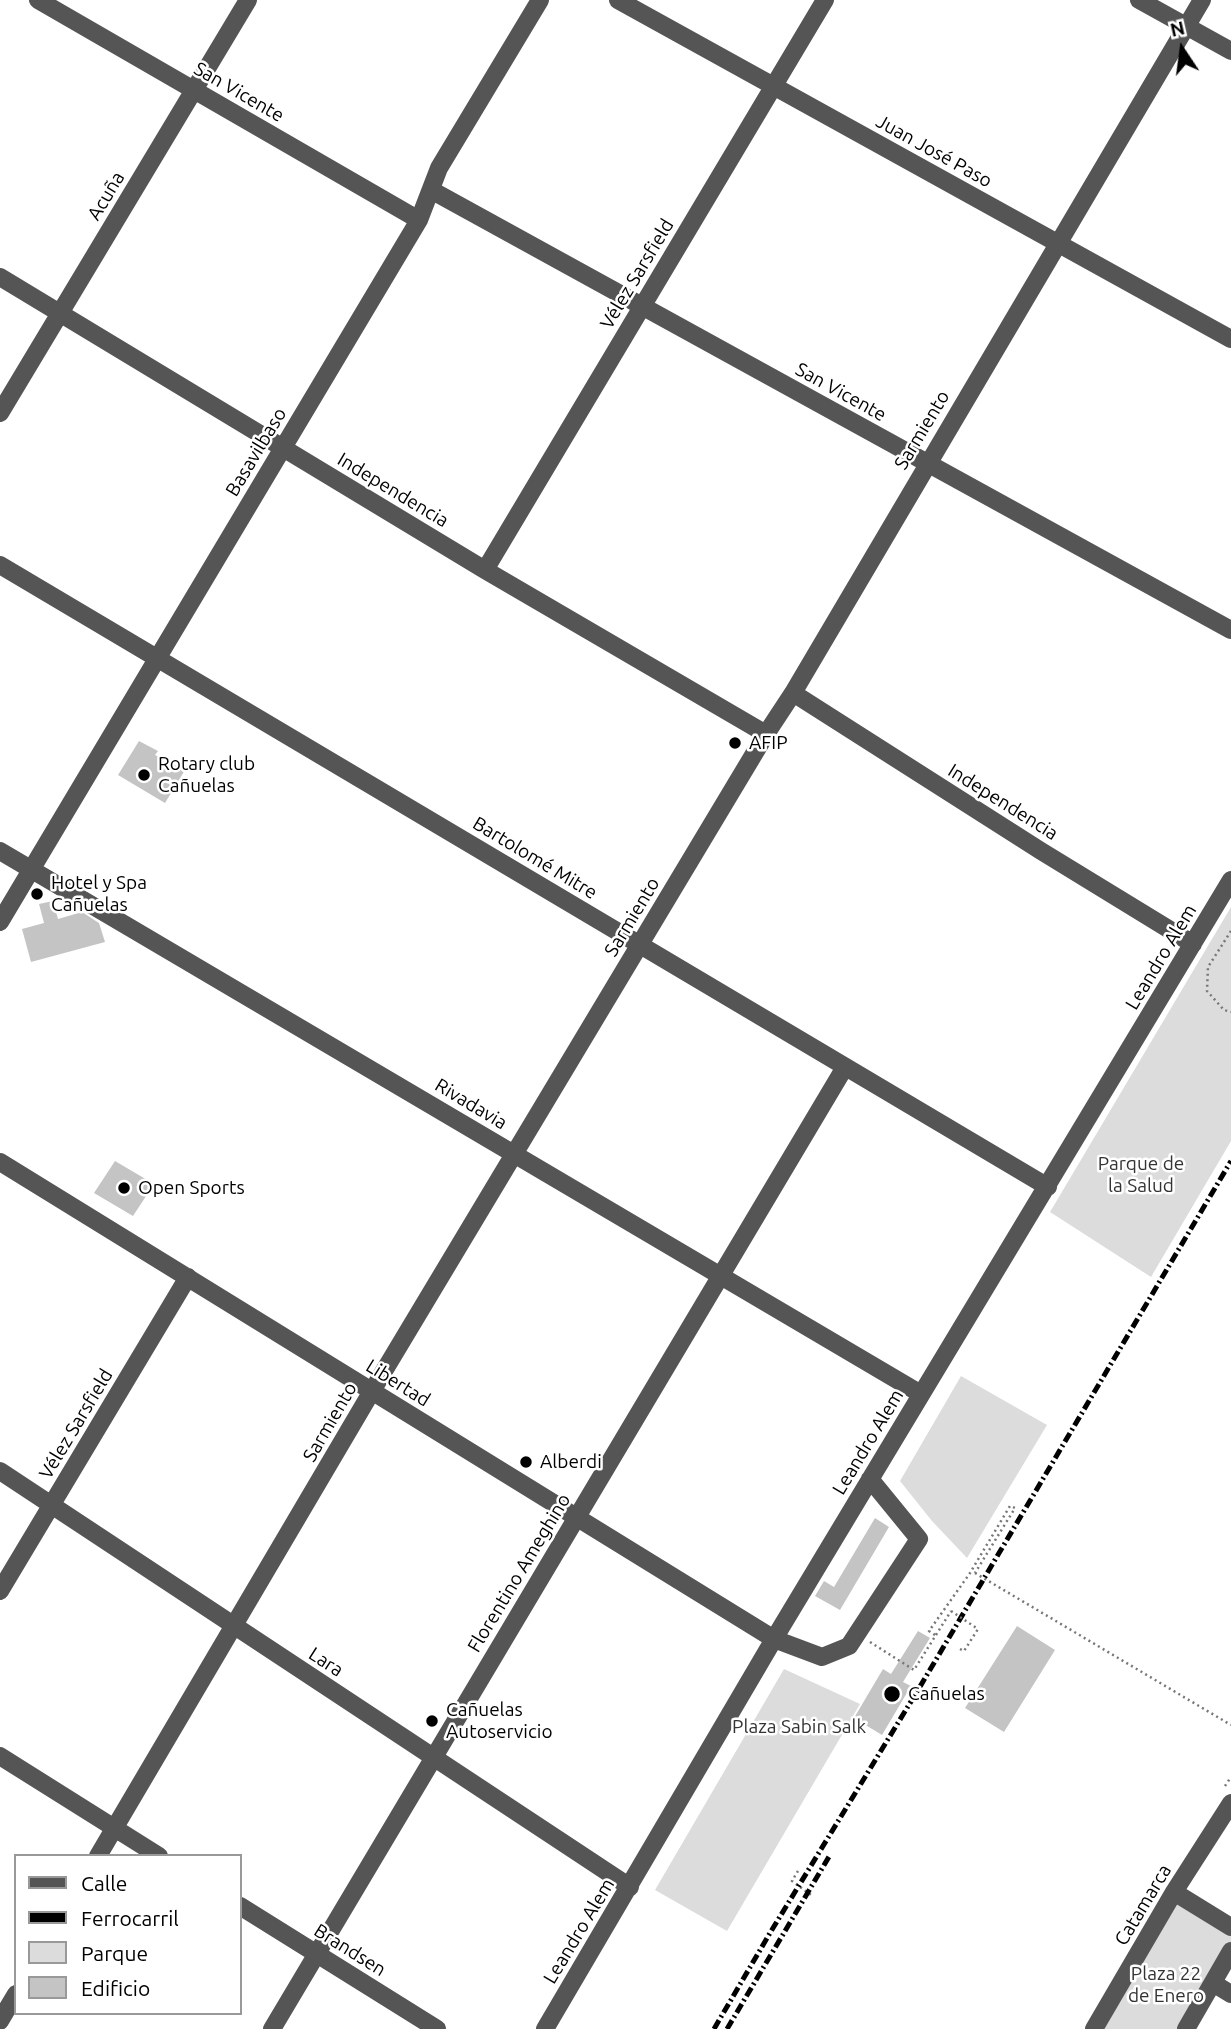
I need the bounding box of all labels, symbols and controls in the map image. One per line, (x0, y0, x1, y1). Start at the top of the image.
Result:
north arrow (1147, 14, 1217, 84)
text: N (1168, 16, 1187, 41)
street label: San Vicente (190, 57, 288, 127)
street label: Juan José Paso (872, 110, 996, 192)
street label: Acuña (83, 168, 129, 224)
street label: Vélez Sarsfield (595, 215, 679, 333)
street label: San Vicente (792, 358, 890, 426)
street label: Sarmiento (890, 386, 954, 474)
street label: Basavilbaso (221, 404, 291, 500)
street label: Independencia (333, 448, 453, 532)
place label: AFIP (749, 732, 788, 754)
marker: AFIP (727, 735, 743, 751)
place label: Rotary club Cañuelas (158, 753, 255, 797)
street label: Independencia (944, 759, 1062, 845)
marker: Rotary club Cañuelas (136, 767, 152, 783)
street label: Bartolomé Mitre (469, 812, 601, 904)
place label: Hotel y Spa Cañuelas (51, 872, 147, 916)
street label: Sarmiento (600, 873, 664, 961)
marker: Hotel y Spa Cañuelas (29, 886, 45, 902)
street label: Leandro Alem (1121, 900, 1201, 1014)
street label: Rivadavia (431, 1074, 511, 1134)
park label: Parque de la Salud (1098, 1153, 1184, 1197)
place label: Open Sports (138, 1177, 245, 1199)
marker: Open Sports (116, 1180, 132, 1196)
street label: Libertad (362, 1354, 434, 1412)
street label: Vélez Sarsfield (34, 1365, 118, 1483)
street label: Sarmiento (298, 1378, 362, 1466)
street label: Leandro Alem (828, 1385, 908, 1499)
place label: Alberdi (540, 1451, 602, 1473)
marker: Alberdi (518, 1454, 534, 1470)
street label: Florentino Ameghino (463, 1490, 575, 1656)
street label: Lara (305, 1643, 347, 1681)
place label: Cañuelas (908, 1683, 985, 1705)
marker: Cañuelas (882, 1684, 902, 1704)
place label: Cañuelas Autoservicio (446, 1699, 553, 1743)
marker: Cañuelas Autoservicio (424, 1713, 440, 1729)
park label: Plaza Sabin Salk (732, 1716, 866, 1738)
legend (14, 1854, 242, 2015)
street label: Catamarca (1110, 1860, 1176, 1950)
text: Calle (81, 1871, 127, 1895)
street label: Leandro Alem (539, 1874, 619, 1988)
text: Ferrocarril (81, 1906, 179, 1930)
street label: Brandsen (310, 1919, 390, 1981)
text: Parque (81, 1941, 148, 1965)
park label: Plaza 22 de Enero (1128, 1963, 1204, 2007)
text: Edificio (81, 1976, 150, 2000)

